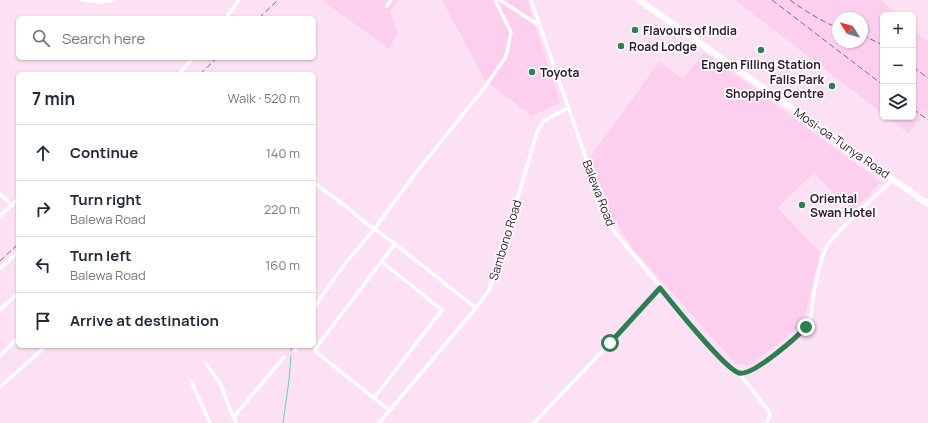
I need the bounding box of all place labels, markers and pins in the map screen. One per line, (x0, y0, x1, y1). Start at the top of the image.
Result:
place label: Flavours of India (643, 22, 737, 39)
marker: Flavours of India (630, 25, 640, 35)
place label: Road Lodge (629, 38, 697, 55)
marker: Road Lodge (616, 41, 626, 51)
marker: Engen Filling Station (756, 45, 766, 55)
place label: Engen Filling Station (701, 56, 821, 73)
place label: Toyota (540, 64, 580, 81)
marker: Toyota (527, 67, 537, 77)
place label: Falls Park Shopping Centre (725, 71, 825, 102)
marker: Falls Park Shopping Centre (827, 81, 837, 91)
place label: Oriental Swan Hotel (810, 190, 876, 221)
marker: Oriental Swan Hotel (797, 200, 807, 210)

